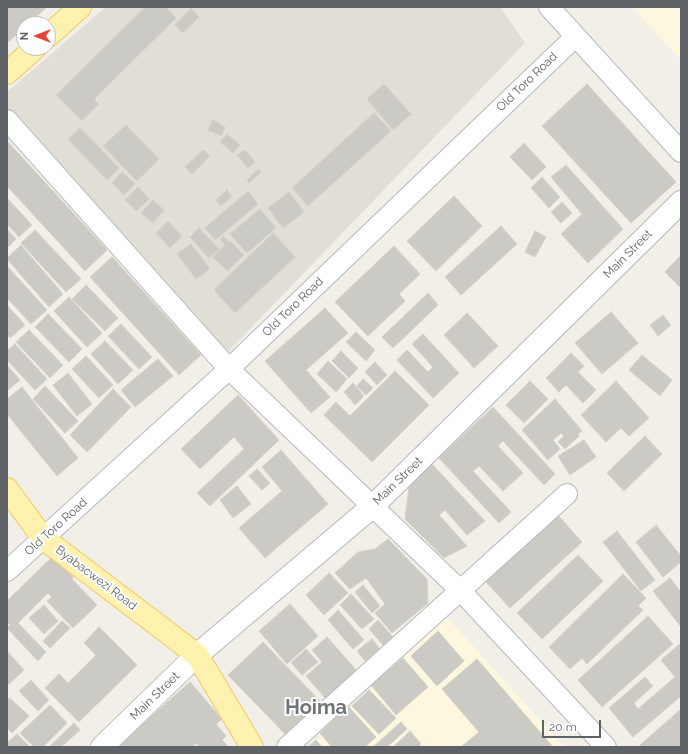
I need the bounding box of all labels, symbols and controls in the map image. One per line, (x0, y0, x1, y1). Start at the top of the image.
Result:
north arrow (16, 16, 56, 56)
text: N (18, 32, 31, 40)
street label: Old Toro Road (494, 49, 560, 115)
street label: Main Street (601, 227, 655, 281)
street label: Old Toro Road (260, 274, 326, 340)
street label: Main Street (370, 454, 426, 508)
street label: Old Toro Road (22, 495, 90, 559)
street label: Byabacwezi Road (52, 543, 140, 613)
street label: Main Street (127, 669, 183, 723)
district label: Hoima (285, 696, 347, 720)
scale bar (544, 712, 603, 738)
text: 20 m (549, 720, 577, 734)

